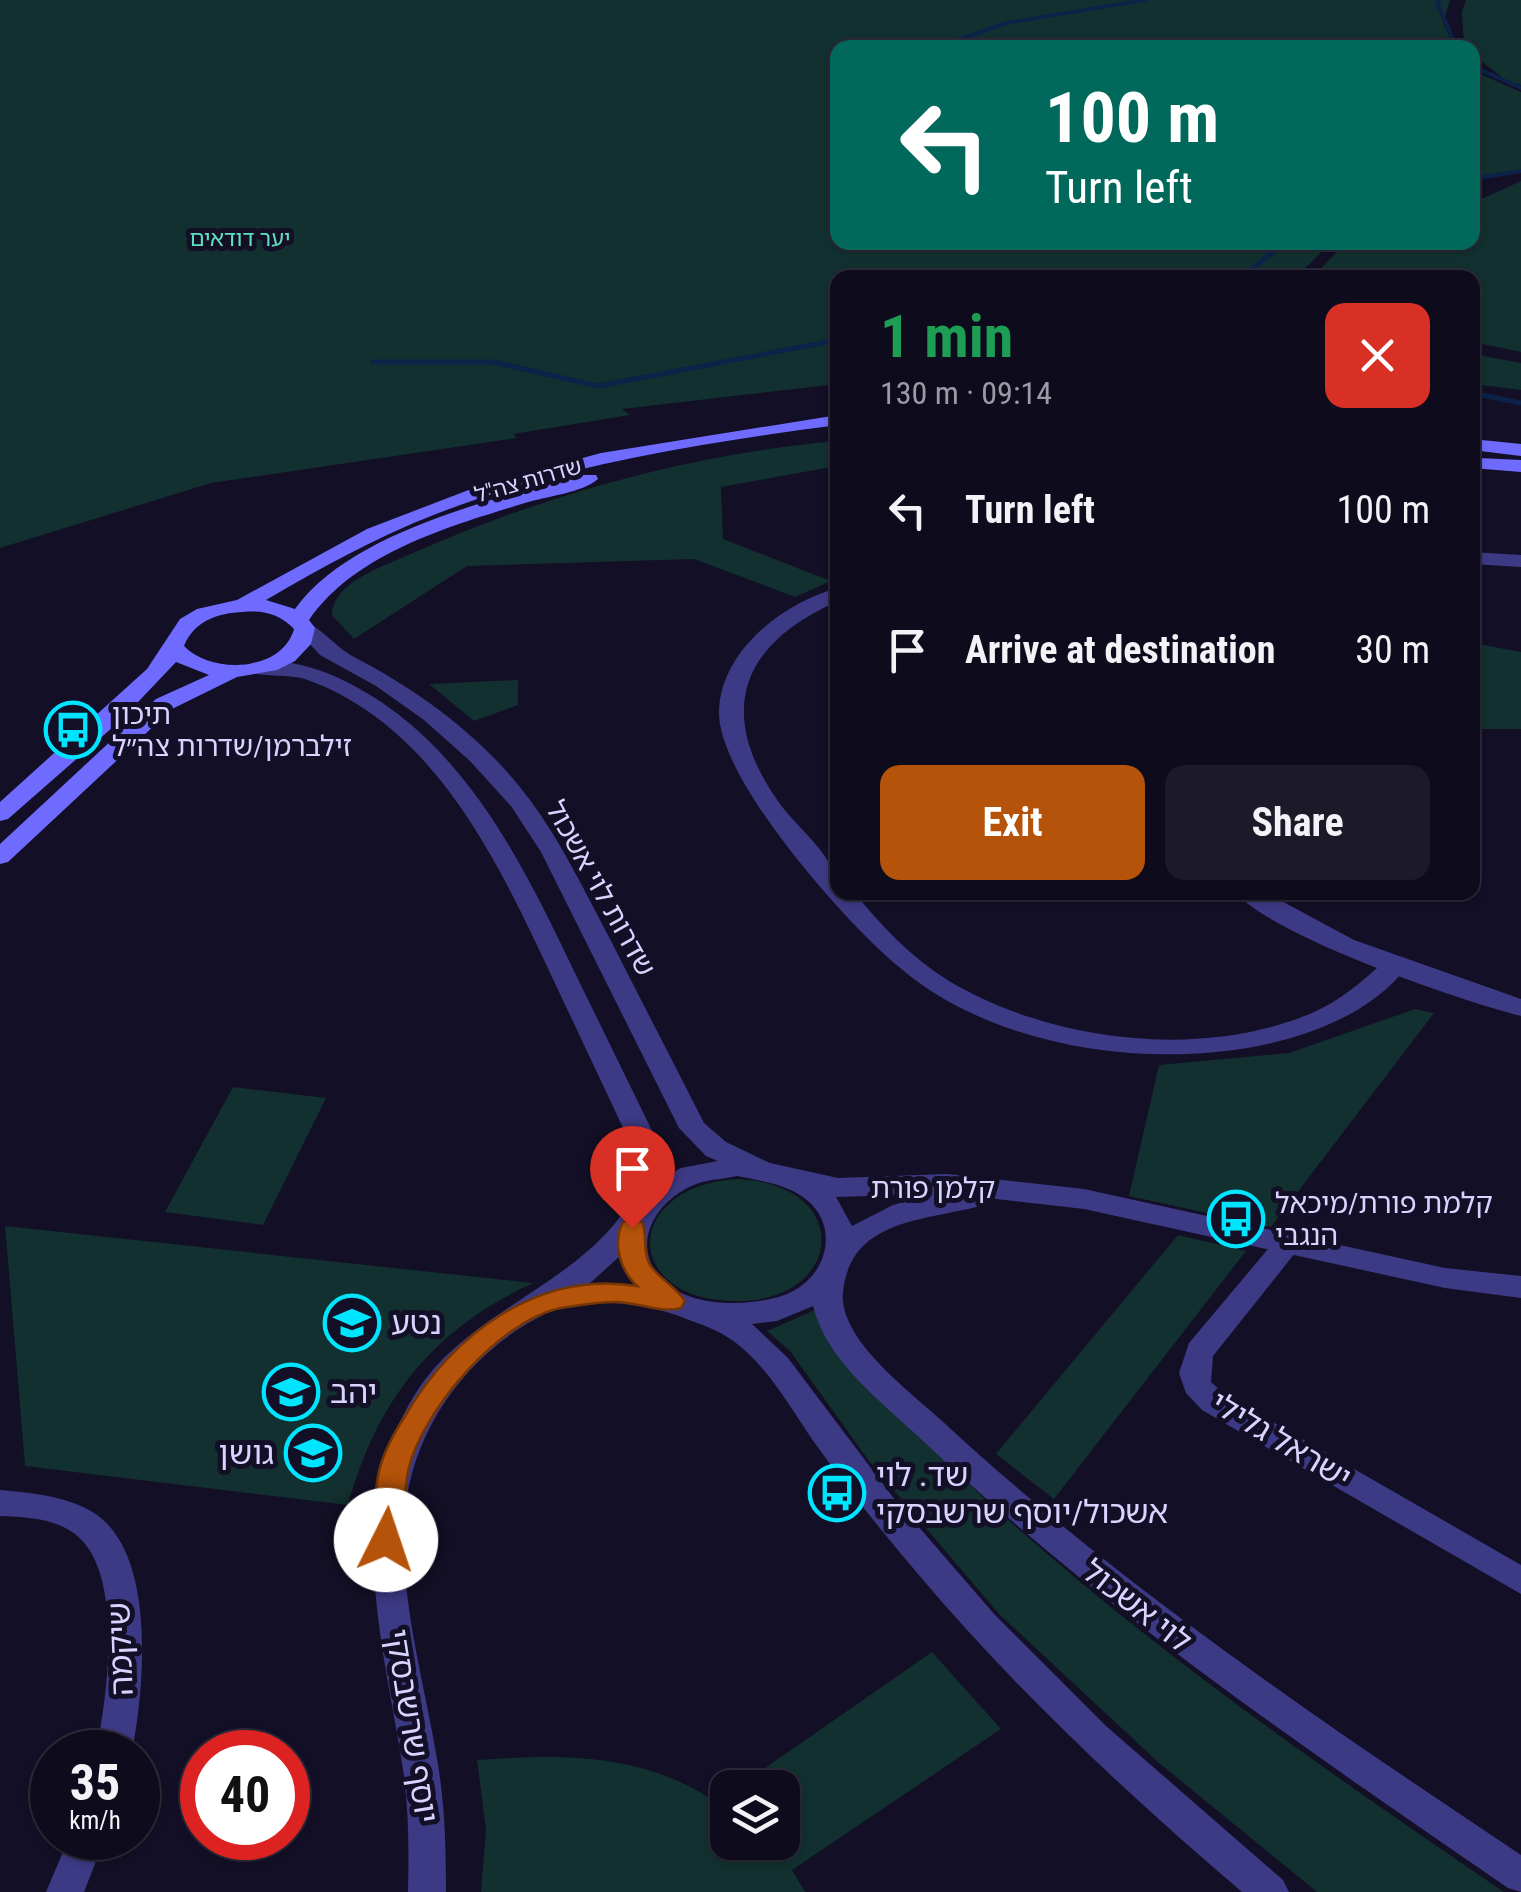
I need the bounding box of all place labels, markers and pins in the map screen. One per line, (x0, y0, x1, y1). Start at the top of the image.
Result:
place label: תיכון זילברמן/שדרות צה״ל (112, 698, 352, 763)
bus stop icon: תיכון זילברמן/שדרות צה״ל (43, 700, 103, 760)
pin (590, 1126, 675, 1229)
place label: קלמת פורת/מיכאל הנגבי (1275, 1187, 1493, 1252)
bus stop icon: קלמת פורת/מיכאל הנגבי (1206, 1189, 1266, 1249)
school or university icon: נטע (322, 1293, 382, 1353)
place label: נטע (391, 1304, 442, 1342)
school or university icon: יהב (261, 1362, 321, 1422)
place label: יהב (330, 1373, 377, 1411)
school or university icon: גושן (283, 1423, 343, 1483)
place label: גושן (219, 1434, 274, 1472)
place label: שד. לוי אשכול/יוסף שרשבסקי (876, 1456, 1168, 1531)
bus stop icon: שד. לוי אשכול/יוסף שרשבסקי (807, 1463, 867, 1523)

